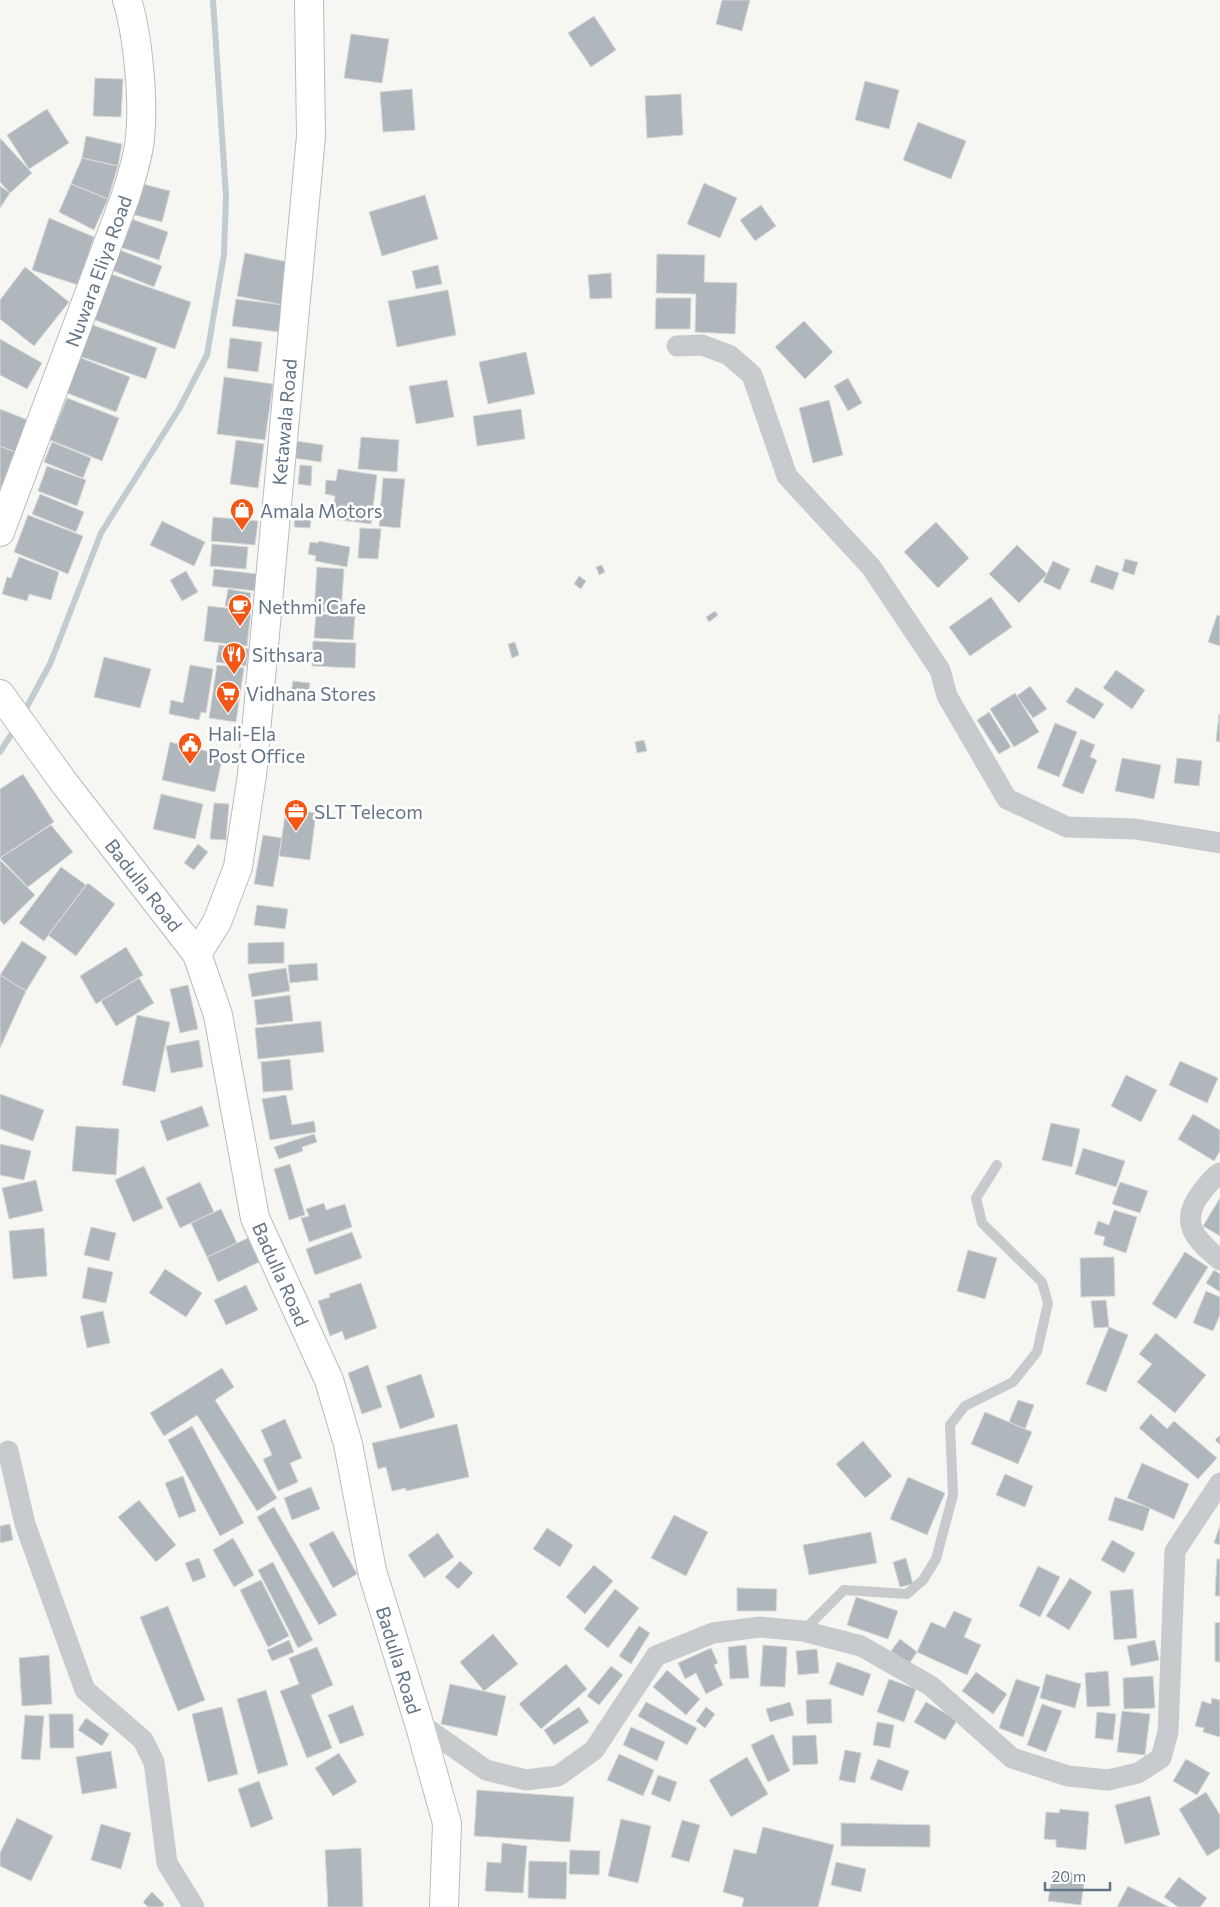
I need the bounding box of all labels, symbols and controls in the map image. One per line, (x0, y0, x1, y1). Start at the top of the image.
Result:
street label: Nuwara Eliya Road (60, 192, 136, 350)
street label: Ketawala Road (267, 358, 301, 486)
shop icon: Amala Motors (229, 497, 255, 531)
place label: Amala Motors (260, 499, 382, 522)
cafe icon: Nethmi Cafe (227, 593, 253, 627)
place label: Nethmi Cafe (258, 595, 366, 618)
restaurant icon: Sithsara (221, 641, 247, 675)
place label: Sithsara (252, 643, 323, 666)
supermarket icon: Vidhana Stores (215, 680, 241, 714)
place label: Vidhana Stores (246, 682, 376, 705)
place label: Hali-Ela Post Office (208, 722, 305, 767)
public building icon: Hali-Ela Post Office (177, 731, 203, 765)
office icon: SLT Telecom (283, 798, 309, 832)
place label: SLT Telecom (314, 800, 423, 823)
street label: Badulla Road (101, 834, 187, 936)
street label: Badulla Road (248, 1218, 314, 1330)
street label: Badulla Road (372, 1603, 426, 1717)
scale bar (1045, 1860, 1110, 1892)
text: 20 m (1052, 1867, 1086, 1885)

